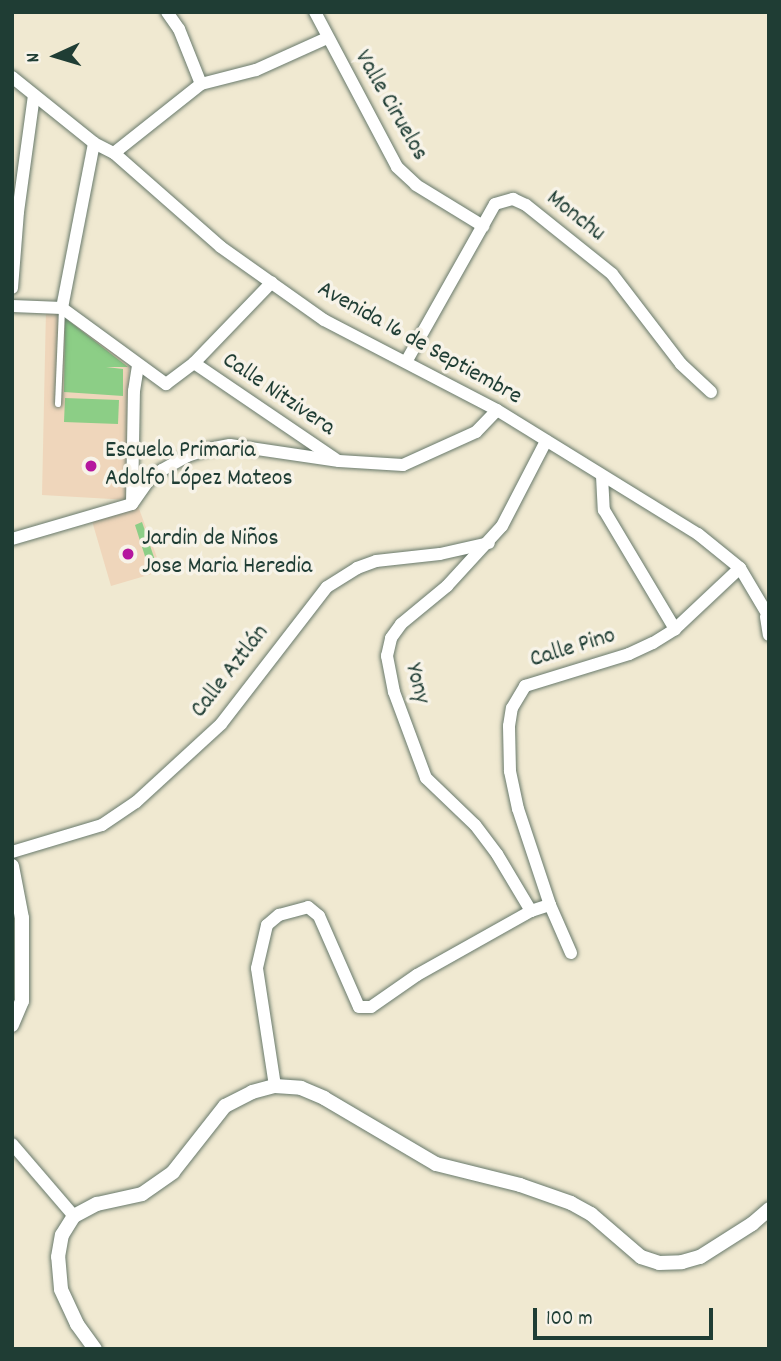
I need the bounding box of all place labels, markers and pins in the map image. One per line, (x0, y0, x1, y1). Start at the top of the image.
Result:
place label: Escuela Primaria Adolfo López Mateos (105, 438, 293, 494)
marker: Escuela Primaria Adolfo López Mateos (83, 458, 99, 474)
place label: Jardin de Niños Jose Maria Heredia (142, 526, 312, 582)
marker: Jardin de Niños Jose Maria Heredia (120, 546, 136, 562)

